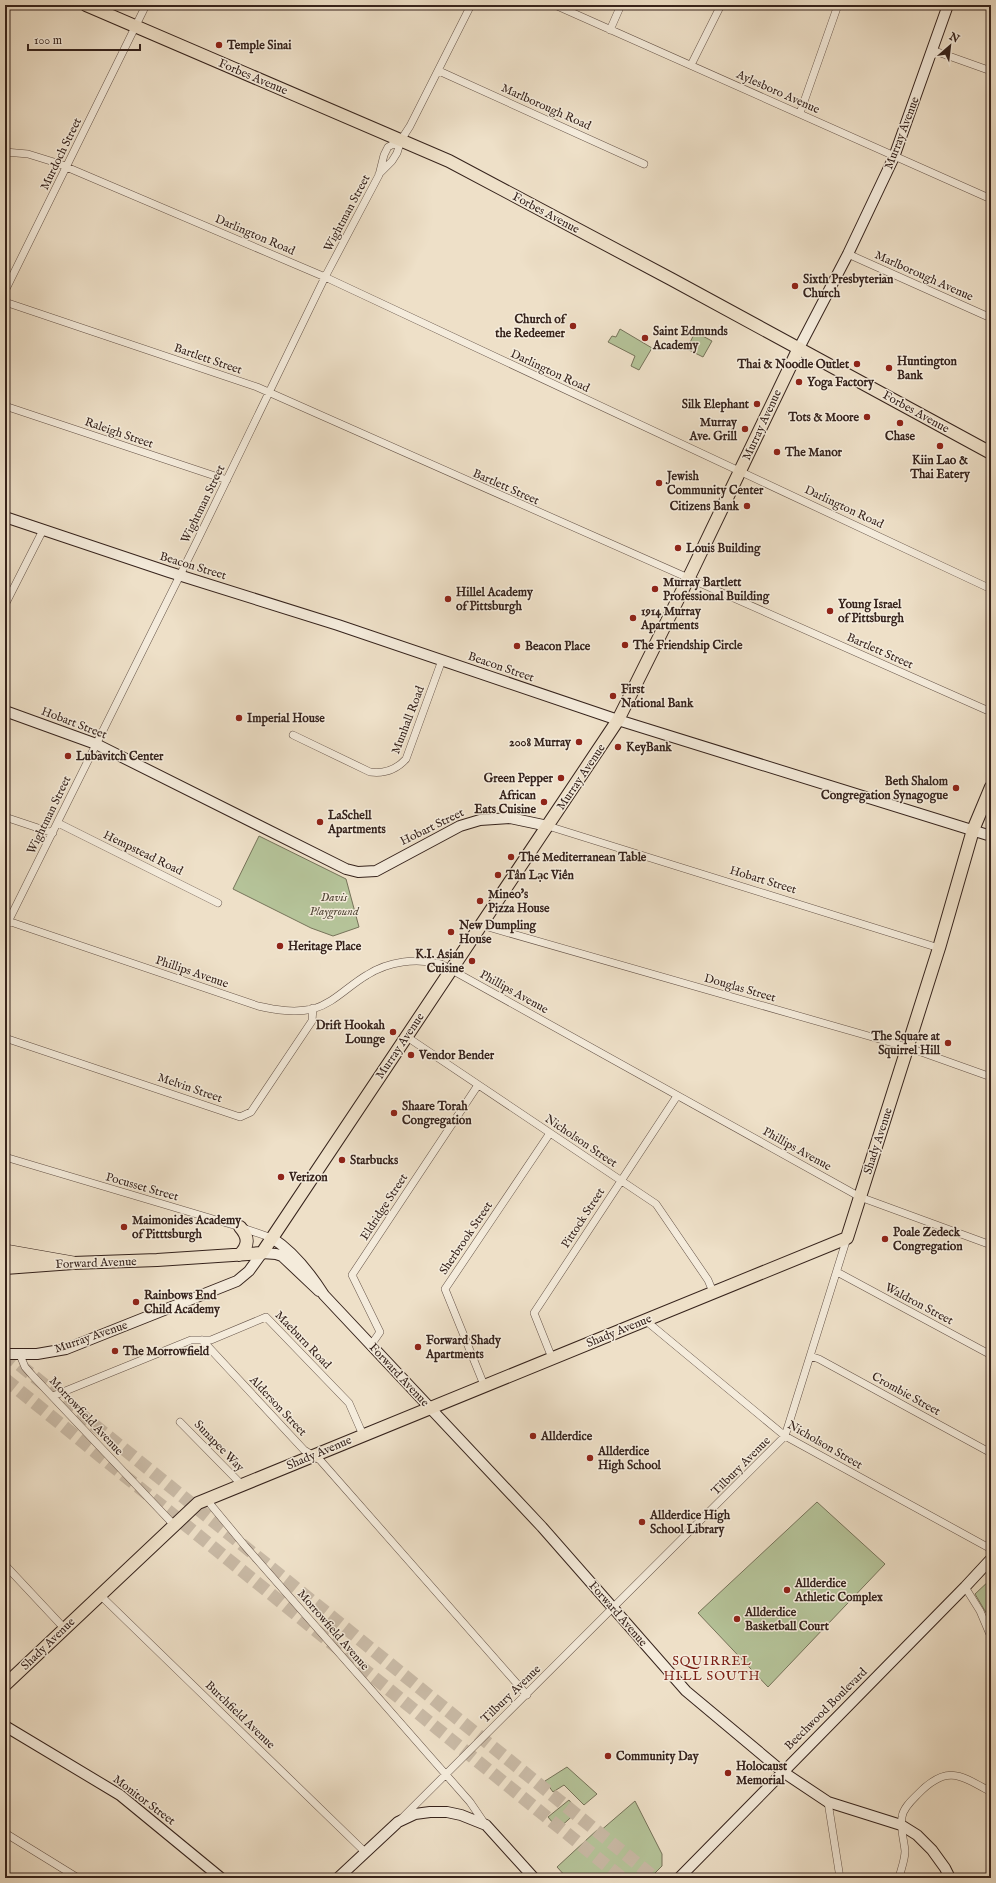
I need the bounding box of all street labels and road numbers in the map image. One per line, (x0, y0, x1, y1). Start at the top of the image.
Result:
street label: Forbes Avenue (216, 56, 290, 99)
street label: Aylesboro Avenue (733, 67, 822, 117)
street label: Marlborough Road (499, 80, 594, 134)
street label: Murray Avenue (881, 94, 923, 171)
street label: Murdoch Street (37, 115, 85, 193)
street label: Wightman Street (320, 172, 374, 254)
street label: Forbes Avenue (510, 189, 583, 237)
street label: Darlington Road (213, 211, 298, 259)
street label: Marlborough Avenue (872, 248, 976, 305)
street label: Bartlett Street (172, 340, 244, 378)
street label: Darlington Road (508, 346, 592, 396)
street label: Murray Avenue (739, 387, 785, 463)
street label: Forbes Avenue (880, 388, 952, 437)
street label: Raleigh Street (83, 414, 155, 452)
street label: Wightman Street (178, 463, 228, 545)
street label: Bartlett Street (470, 466, 542, 508)
street label: Darlington Road (802, 482, 886, 532)
street label: Beacon Street (158, 549, 228, 583)
street label: Bartlett Street (844, 630, 916, 672)
street label: Beacon Street (466, 649, 536, 685)
street label: Munhall Road (388, 683, 428, 756)
street label: Hobart Street (39, 704, 109, 742)
street label: Murray Avenue (553, 741, 609, 813)
street label: Wightman Street (24, 774, 74, 856)
street label: Hobart Street (398, 805, 466, 849)
street label: Hempstead Road (100, 827, 186, 880)
street label: Hobart Street (728, 863, 798, 897)
street label: Phillips Avenue (153, 952, 231, 993)
street label: Phillips Avenue (477, 967, 551, 1018)
street label: Douglas Street (702, 971, 778, 1005)
street label: Murray Avenue (372, 1010, 428, 1082)
street label: Melvin Street (156, 1070, 224, 1106)
street label: Shady Avenue (860, 1105, 896, 1176)
street label: Nicholson Street (542, 1111, 620, 1171)
street label: Phillips Avenue (760, 1124, 834, 1175)
street label: Pocusset Street (104, 1169, 180, 1205)
street label: Eldridge Street (357, 1171, 411, 1243)
street label: Pittock Street (558, 1185, 608, 1251)
street label: Sherbrook Street (436, 1199, 496, 1277)
street label: Forward Avenue (55, 1254, 137, 1272)
street label: Waldron Street (882, 1280, 956, 1328)
street label: Maeburn Road (272, 1308, 335, 1373)
street label: Shady Avenue (584, 1311, 654, 1351)
street label: Murray Avenue (52, 1317, 130, 1357)
street label: Forward Avenue (366, 1340, 433, 1410)
street label: Crombie Street (869, 1369, 943, 1419)
street label: Alderson Street (246, 1372, 310, 1439)
street label: Morrowfield Avenue (46, 1374, 127, 1459)
street label: Sunapee Way (190, 1417, 247, 1476)
street label: Nicholson Street (785, 1417, 865, 1473)
street label: Shady Avenue (284, 1432, 354, 1473)
street label: Tilbury Avenue (708, 1433, 774, 1499)
street label: Forward Avenue (586, 1578, 651, 1650)
street label: Morrowfield Avenue (294, 1587, 372, 1674)
street label: Shady Avenue (18, 1614, 78, 1673)
street label: Tilbury Avenue (478, 1661, 544, 1726)
street label: Beechwood Boulevard (782, 1664, 871, 1753)
street label: Burchfield Avenue (202, 1678, 278, 1753)
street label: Monitor Street (110, 1772, 178, 1828)

